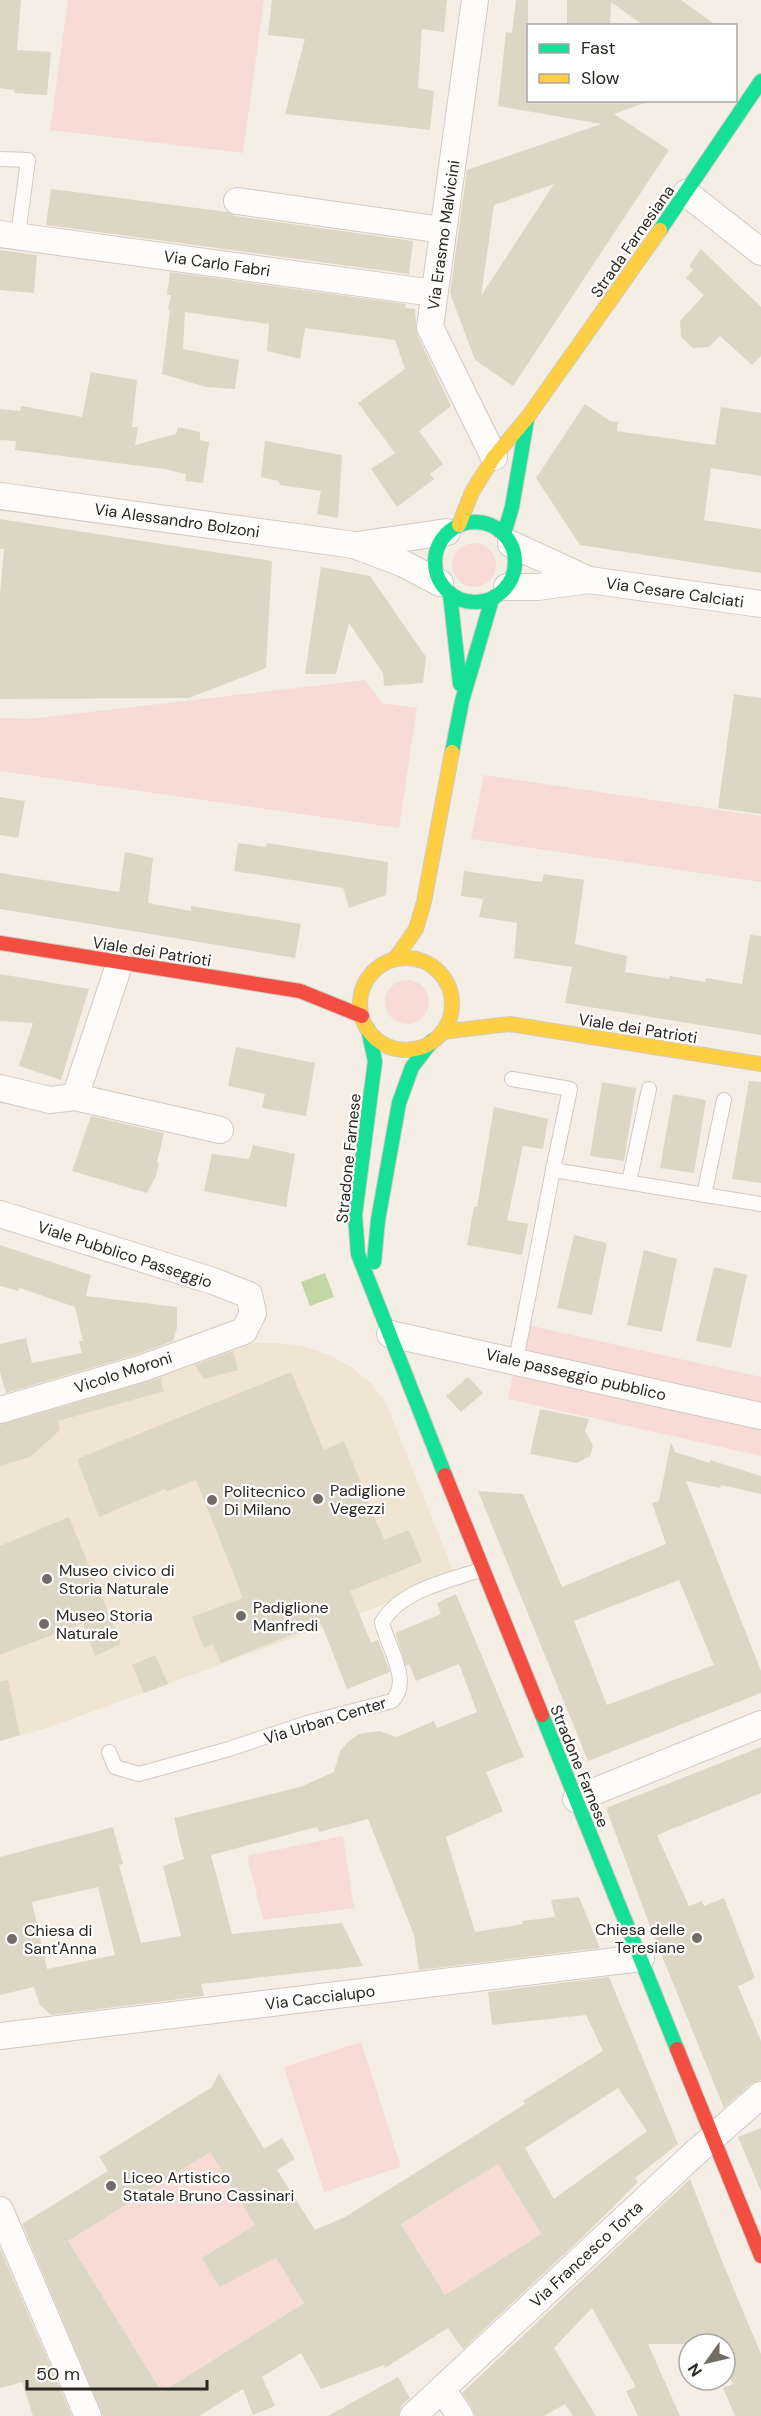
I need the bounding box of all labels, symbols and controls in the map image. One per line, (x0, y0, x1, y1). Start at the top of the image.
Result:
legend (527, 24, 737, 102)
text: Fast (581, 36, 616, 60)
text: Slow (581, 66, 620, 90)
street label: Via Erasmo Malvicini (423, 159, 464, 311)
street label: Strada Farnesiana (586, 181, 679, 302)
street label: Via Carlo Fabri (162, 246, 272, 281)
street label: Via Alessandro Bolzoni (93, 498, 261, 542)
street label: Via Cesare Calciati (605, 572, 745, 613)
street label: Viale dei Patrioti (91, 932, 213, 971)
street label: Viale dei Patrioti (577, 1009, 699, 1048)
street label: Stradone Farnese (331, 1092, 366, 1224)
street label: Viale Pubblico Passeggio (35, 1216, 215, 1293)
street label: Viale passeggio pubblico (484, 1343, 668, 1405)
street label: Vicolo Moroni (72, 1347, 175, 1398)
place label: Padiglione Vegezzi (330, 1480, 406, 1519)
place label: Politecnico Di Milano (224, 1481, 306, 1520)
marker: Padiglione Vegezzi (311, 1492, 325, 1506)
marker: Politecnico Di Milano (205, 1493, 219, 1507)
place label: Museo civico di Storia Naturale (59, 1560, 175, 1599)
marker: Museo civico di Storia Naturale (40, 1572, 54, 1586)
place label: Padiglione Manfredi (253, 1597, 329, 1636)
place label: Museo Storia Naturale (56, 1605, 153, 1644)
marker: Padiglione Manfredi (234, 1609, 248, 1623)
marker: Museo Storia Naturale (37, 1617, 51, 1631)
street label: Via Urban Center (261, 1692, 389, 1749)
street label: Stradone Farnese (545, 1702, 614, 1831)
place label: Chiesa delle Teresiane (595, 1919, 685, 1958)
place label: Chiesa di Sant'Anna (24, 1920, 97, 1959)
marker: Chiesa delle Teresiane (690, 1931, 704, 1945)
marker: Chiesa di Sant'Anna (5, 1932, 19, 1946)
street label: Via Caccialupo (264, 1980, 376, 2015)
place label: Liceo Artistico Statale Bruno Cassinari (123, 2167, 294, 2206)
marker: Liceo Artistico Statale Bruno Cassinari (104, 2179, 118, 2193)
street label: Via Francesco Torta (525, 2197, 647, 2312)
north arrow (677, 2332, 737, 2392)
scale bar (27, 2353, 207, 2391)
text: N (683, 2359, 707, 2381)
text: 50 m (36, 2362, 80, 2386)

